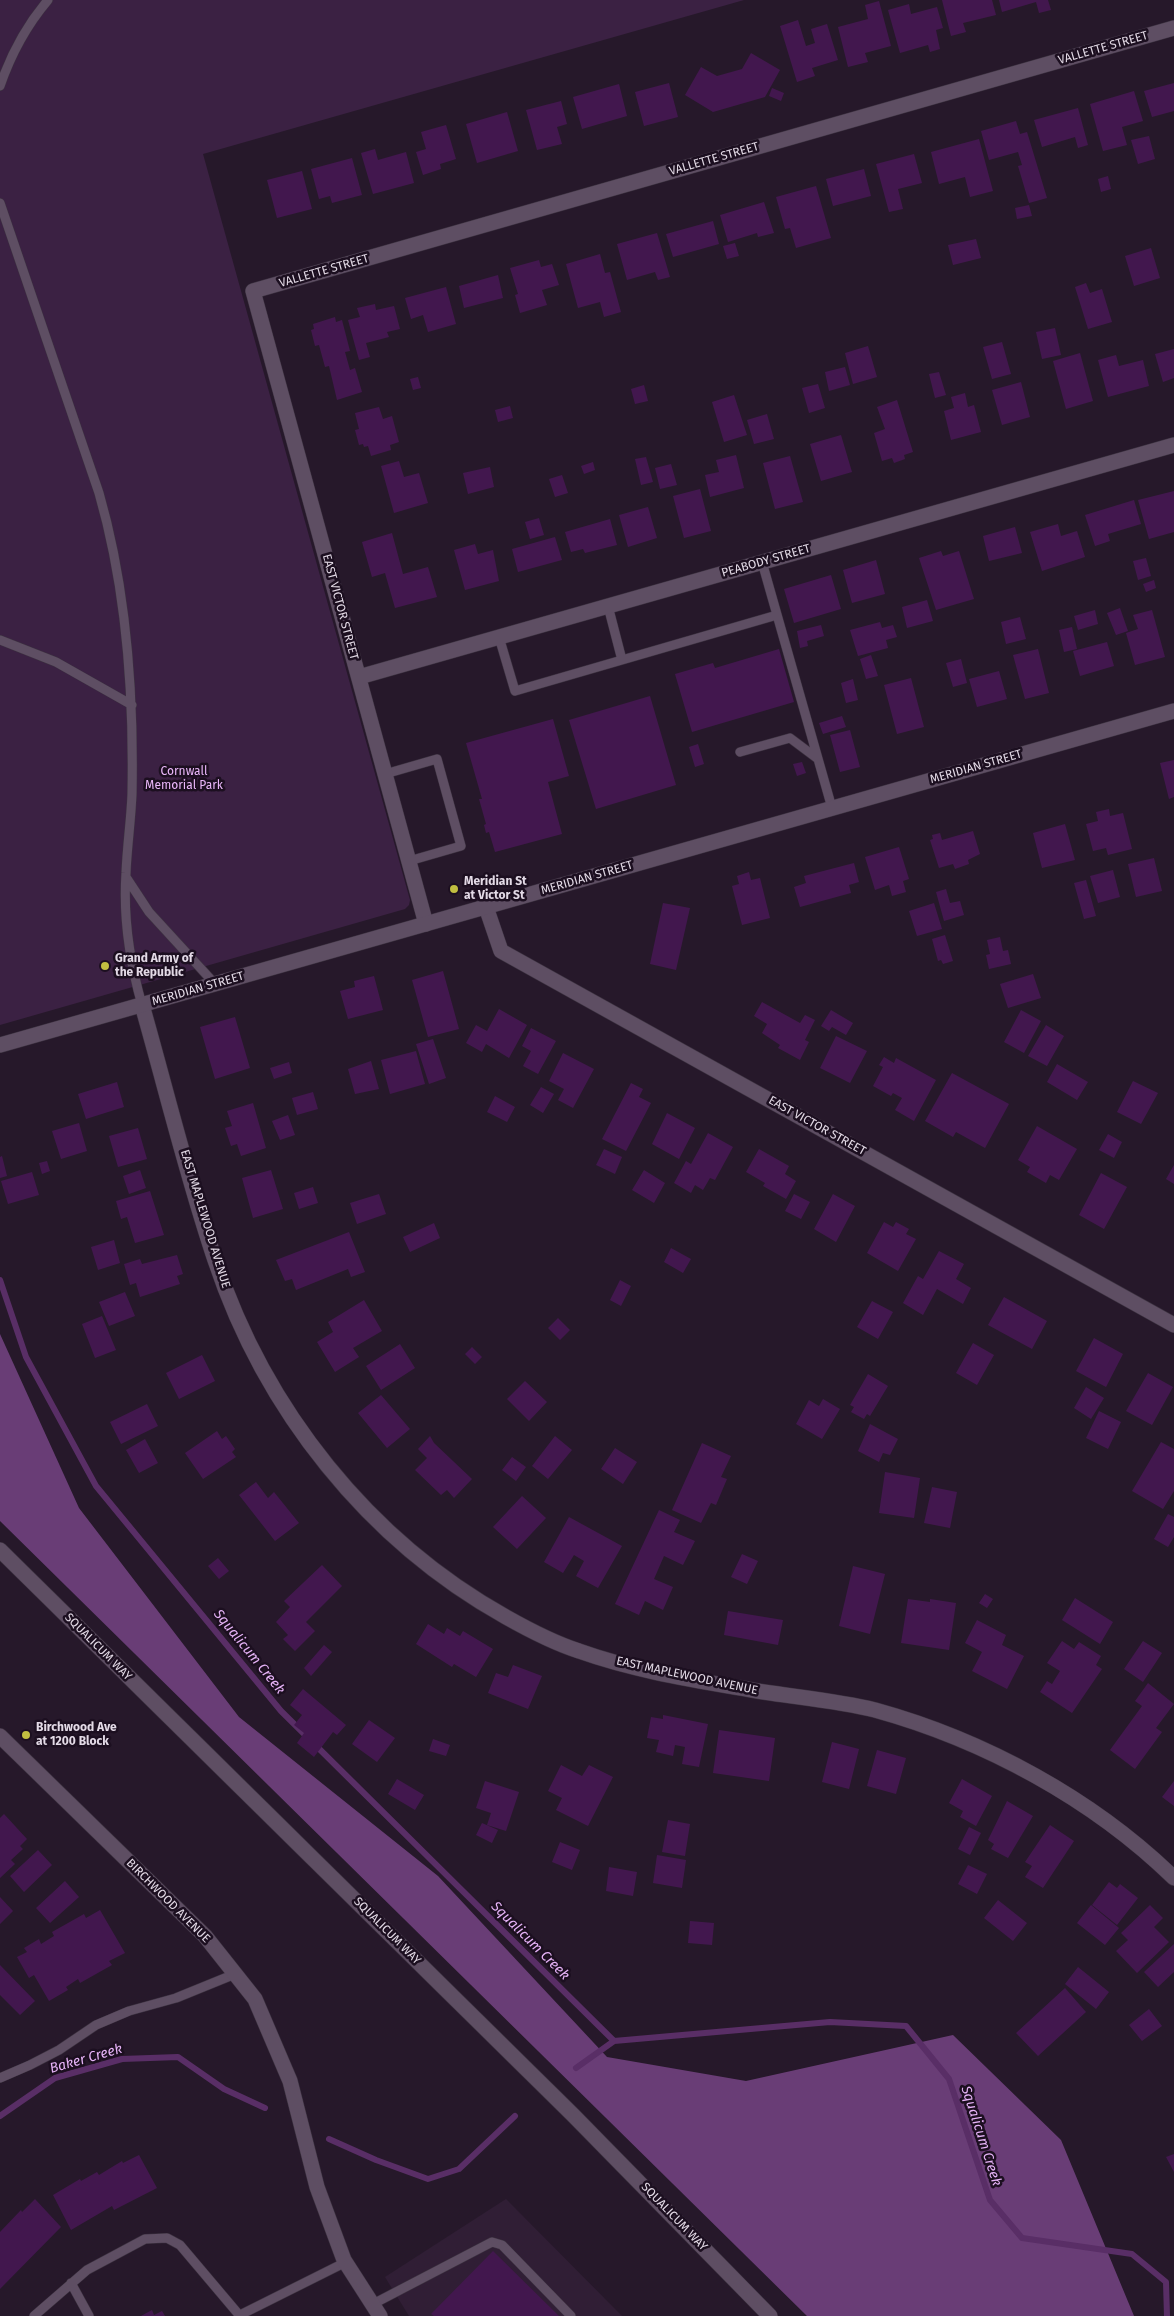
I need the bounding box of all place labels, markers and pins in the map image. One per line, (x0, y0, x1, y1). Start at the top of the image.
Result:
place label: Meridian St at Victor St (464, 875, 527, 903)
marker: Meridian St at Victor St (448, 883, 460, 895)
place label: Grand Army of the Republic (115, 952, 193, 980)
marker: Grand Army of the Republic (99, 960, 111, 972)
place label: Birchwood Ave at 1200 Block (36, 1721, 117, 1749)
marker: Birchwood Ave at 1200 Block (20, 1729, 32, 1741)

